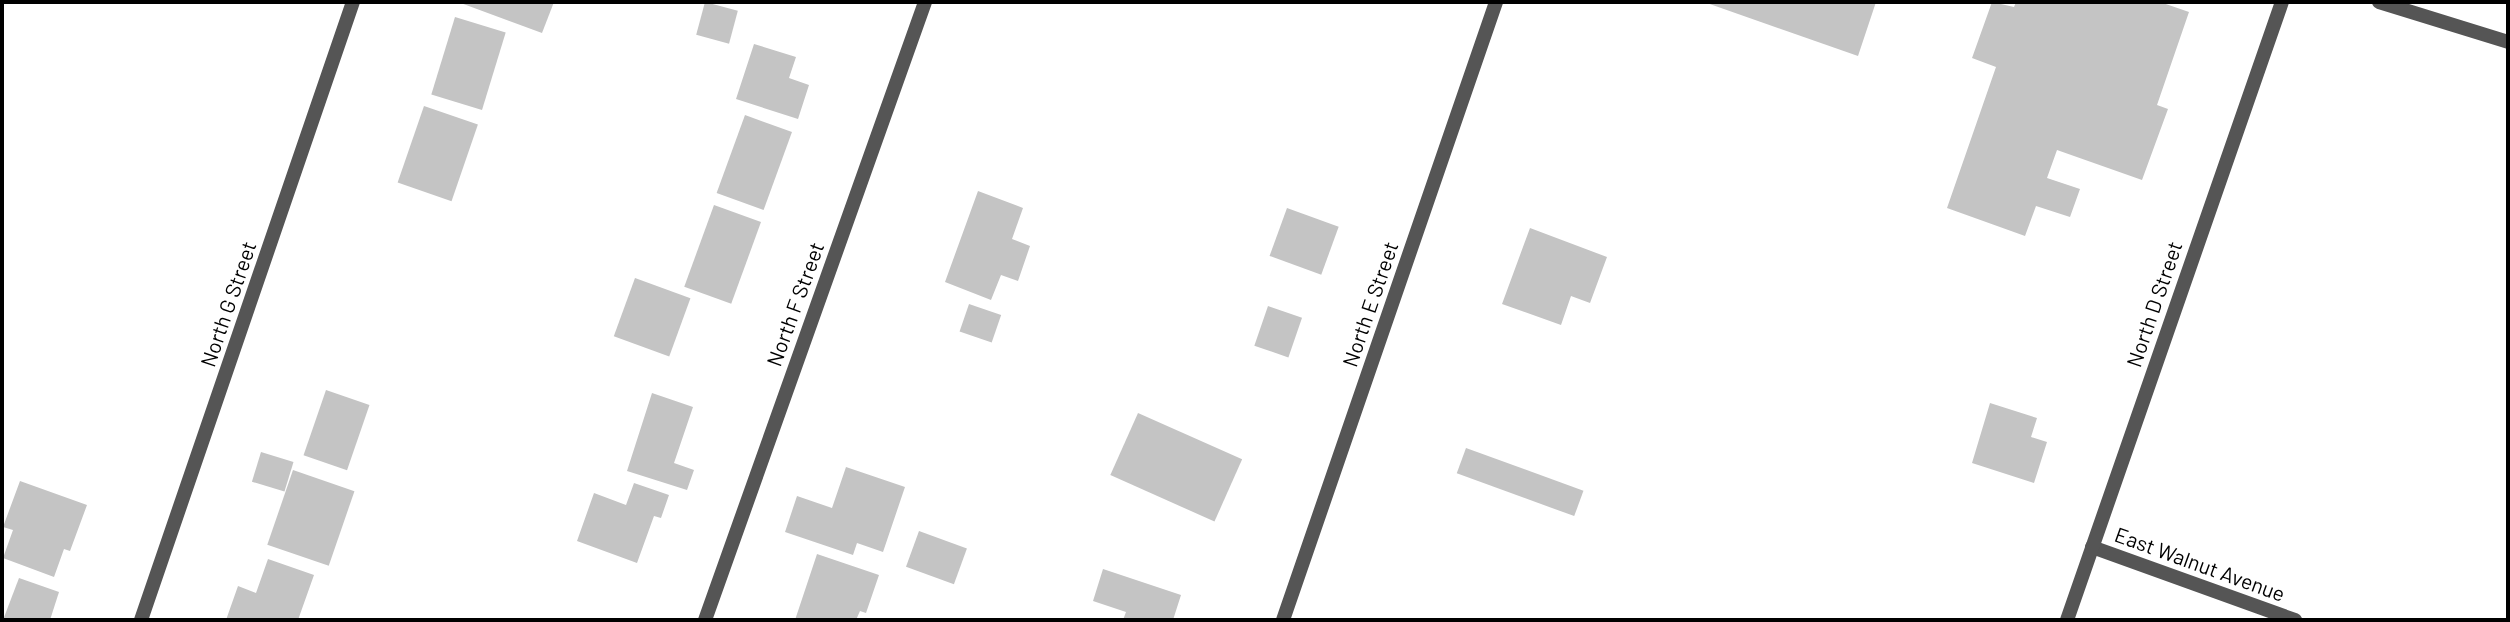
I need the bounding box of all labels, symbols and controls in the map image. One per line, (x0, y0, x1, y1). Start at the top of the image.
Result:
street label: North G Street (195, 238, 261, 370)
street label: North E Street (1337, 238, 1403, 370)
street label: North D Street (2121, 238, 2187, 370)
street label: North F Street (761, 239, 829, 369)
street label: East Walnut Avenue (2111, 521, 2289, 607)

